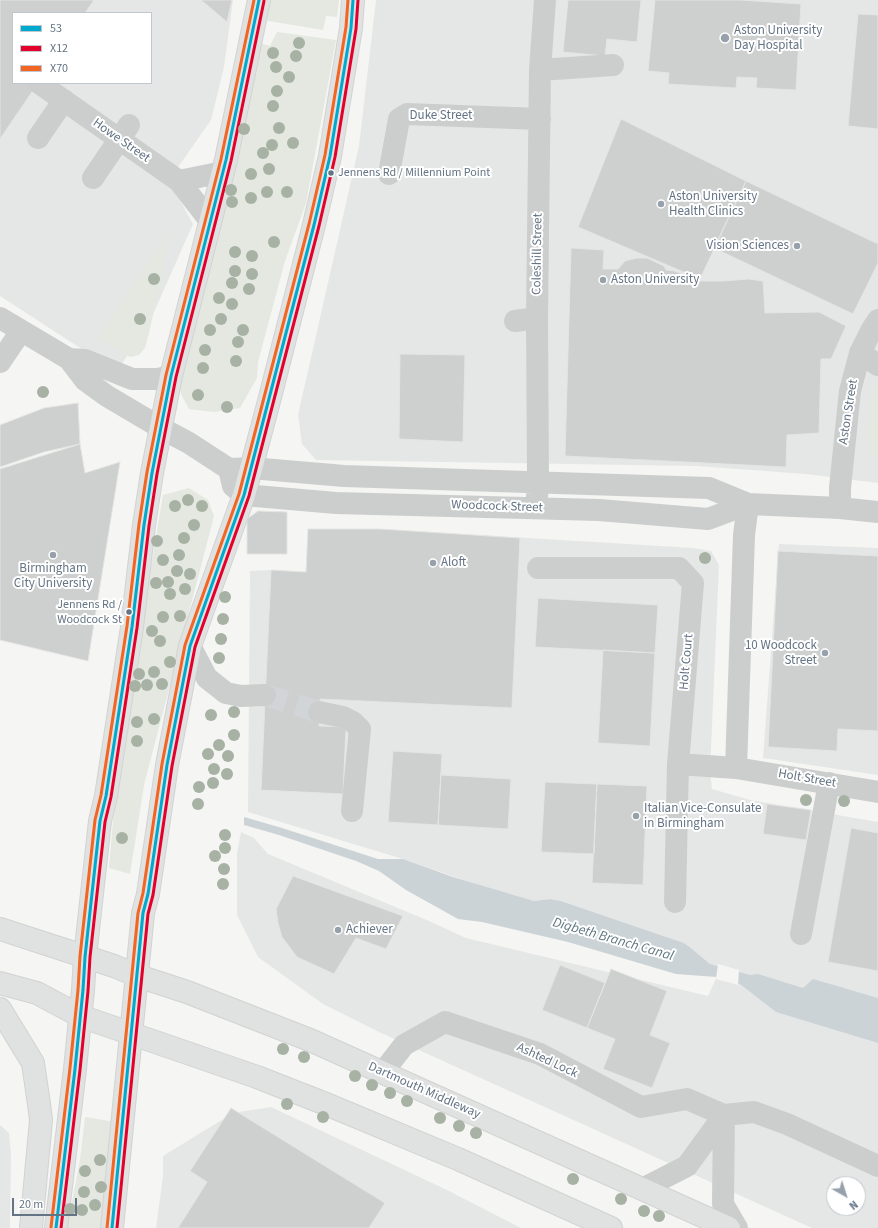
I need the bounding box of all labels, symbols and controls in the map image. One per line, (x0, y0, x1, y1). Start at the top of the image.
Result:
legend (12, 12, 152, 84)
text: 53 (50, 20, 62, 37)
place label: Aston University Day Hospital (734, 23, 822, 54)
marker: Aston University Day Hospital (719, 32, 731, 44)
text: X12 (50, 40, 68, 57)
text: X70 (50, 60, 68, 77)
street label: Duke Street (410, 108, 472, 124)
street label: Howe Street (89, 116, 153, 166)
place label: Jennens Rd / Millennium Point (338, 166, 490, 180)
marker: Jennens Rd / Millennium Point (326, 168, 336, 178)
place label: Aston University Health Clinics (669, 189, 757, 220)
marker: Aston University Health Clinics (656, 199, 666, 209)
street label: Coleshill Street (529, 213, 547, 295)
place label: Vision Sciences (707, 238, 789, 254)
marker: Vision Sciences (792, 241, 802, 251)
place label: Aston University (611, 272, 699, 288)
marker: Aston University (598, 275, 608, 285)
street label: Aston Street (836, 378, 862, 446)
street label: Woodcock Street (451, 498, 543, 516)
marker: Birmingham City University (48, 550, 58, 560)
place label: Aloft (441, 555, 466, 571)
marker: Aloft (428, 558, 438, 568)
place label: Birmingham City University (14, 561, 92, 592)
place label: Jennens Rd / Woodcock St (57, 598, 122, 626)
marker: Jennens Rd / Woodcock St (124, 607, 134, 617)
street label: Holt Court (677, 633, 697, 691)
place label: 10 Woodcock Street (745, 638, 817, 669)
marker: 10 Woodcock Street (820, 648, 830, 658)
street label: Holt Street (777, 766, 837, 792)
place label: Italian Vice-Consulate in Birmingham (644, 801, 761, 832)
marker: Italian Vice-Consulate in Birmingham (631, 811, 641, 821)
water label: Digbeth Branch Canal (551, 915, 675, 965)
place label: Achiever (346, 922, 393, 938)
marker: Achiever (333, 925, 343, 935)
street label: Ashted Lock (514, 1040, 580, 1082)
street label: Dartmouth Middleway (365, 1059, 483, 1123)
north arrow (826, 1176, 866, 1216)
scale bar (14, 1190, 79, 1216)
text: 20 m (19, 1196, 43, 1213)
text: N (846, 1197, 861, 1213)

